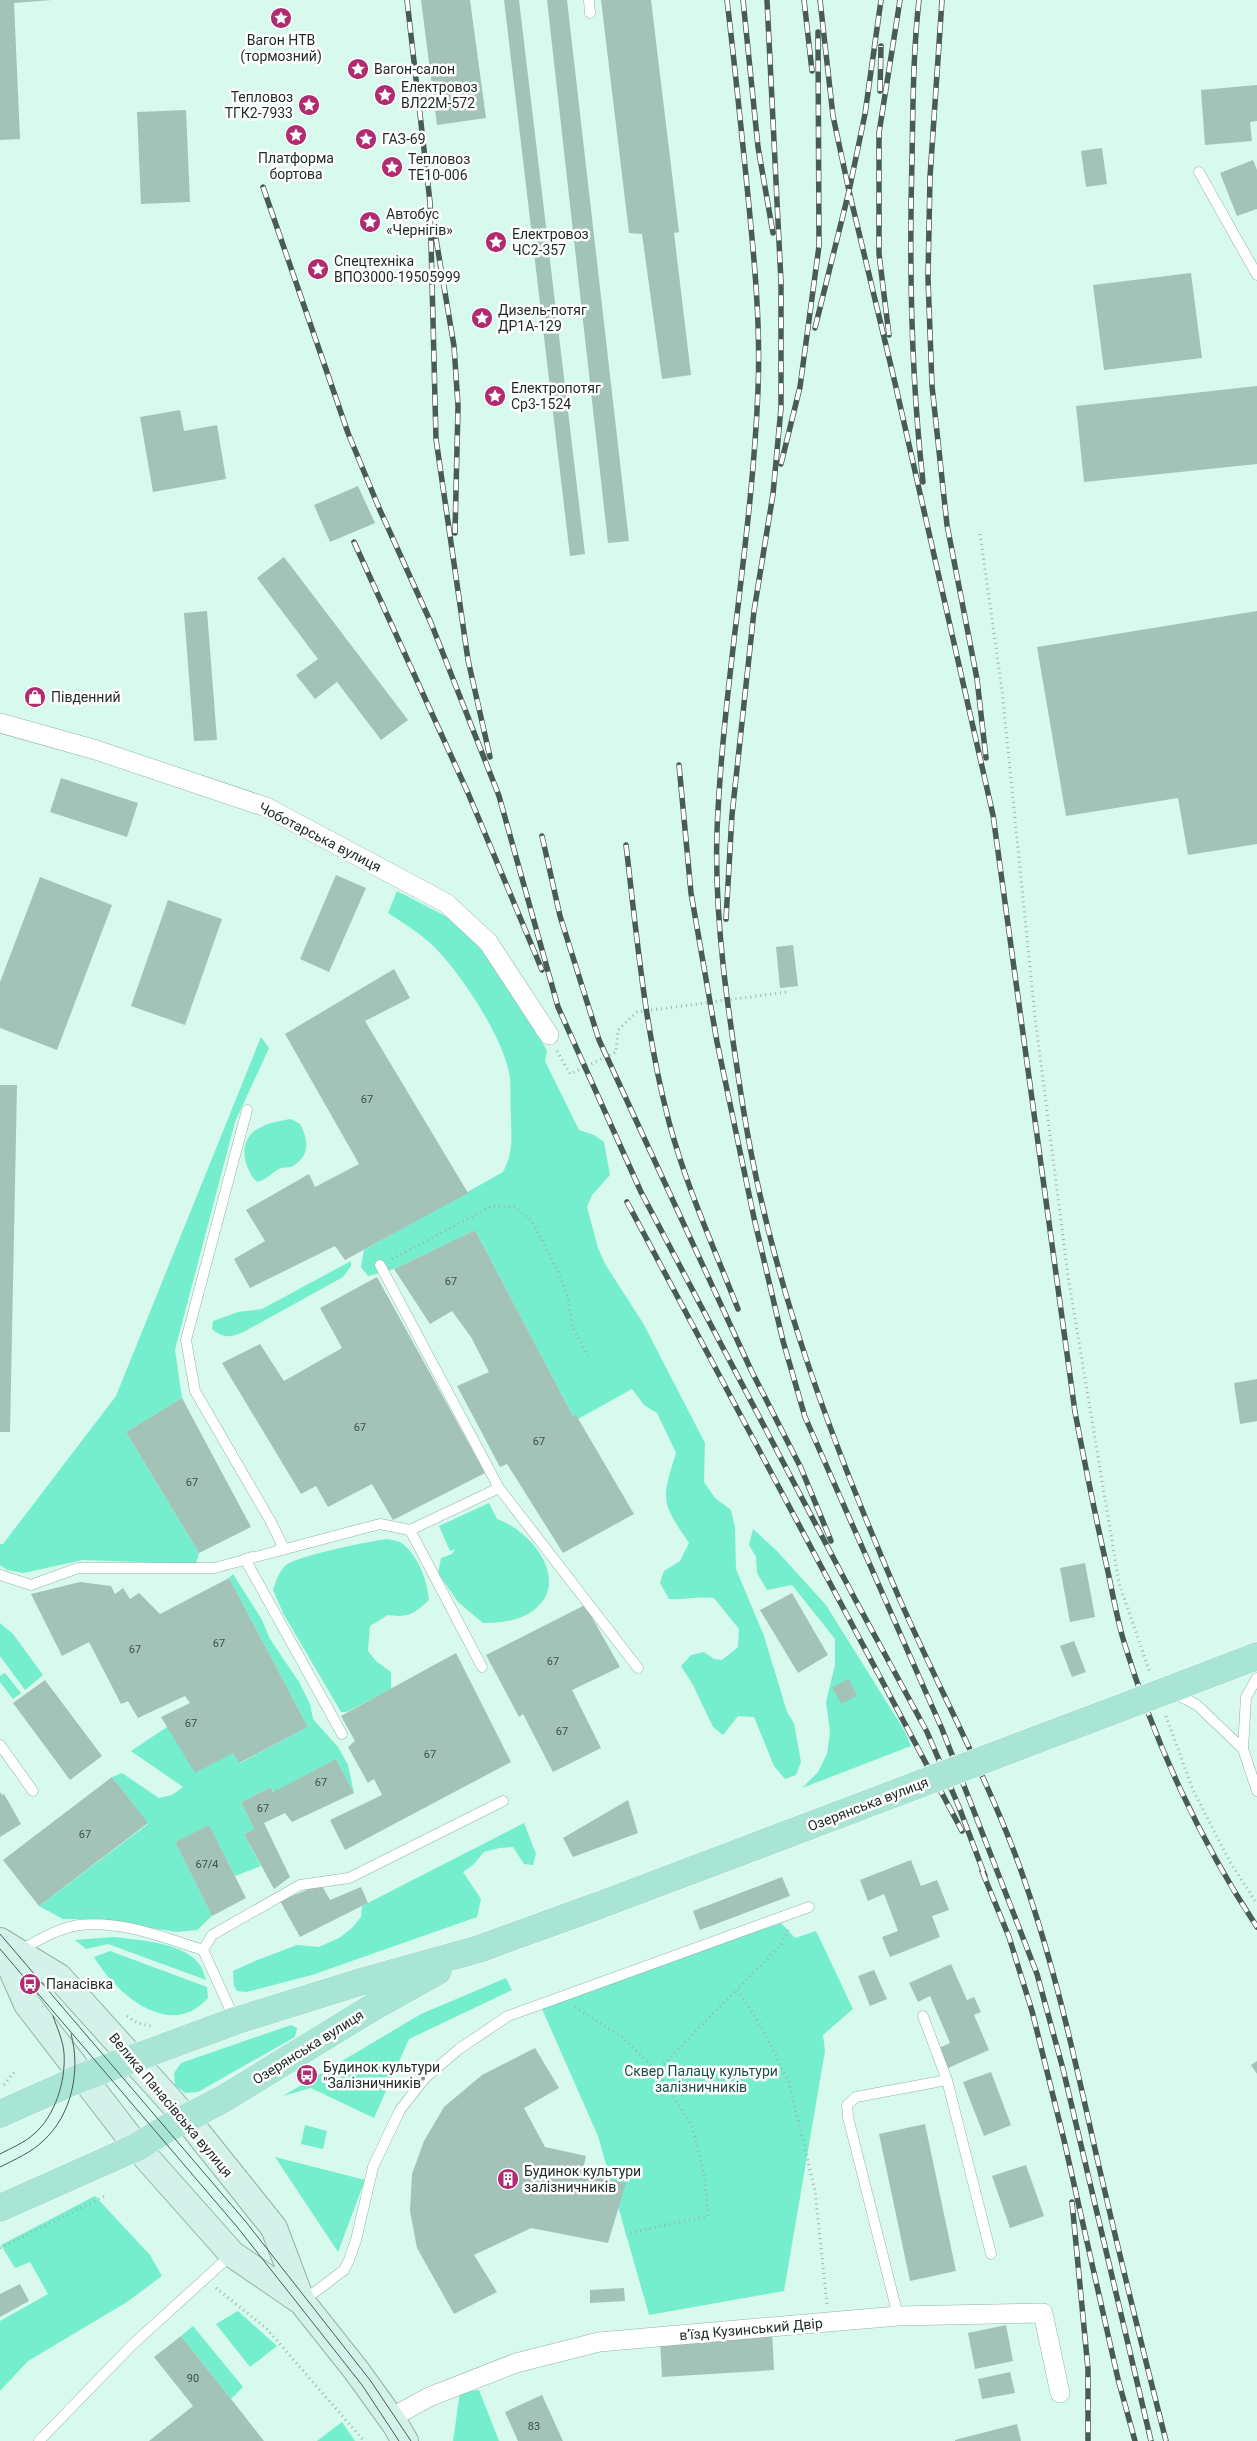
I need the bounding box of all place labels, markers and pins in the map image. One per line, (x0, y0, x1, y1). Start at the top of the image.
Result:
place icon: Вагон НТВ (тормозний) (269, 6, 293, 30)
place label: Вагон НТВ (тормозний) (240, 32, 322, 65)
place icon: Вагон-салон (346, 57, 370, 81)
place label: Вагон-салон (374, 61, 455, 77)
place label: Електровоз ВЛ22М-572 (401, 79, 478, 111)
place icon: Електровоз ВЛ22М-572 (373, 83, 397, 107)
place label: Тепловоз ТГК2-7933 (225, 89, 293, 121)
place icon: Тепловоз ТГК2-7933 (297, 93, 321, 117)
place icon: Платформа бортова (284, 123, 308, 147)
place icon: ГАЗ-69 (354, 127, 378, 151)
place label: ГАЗ-69 (382, 131, 426, 147)
place label: Платформа бортова (258, 150, 334, 182)
place label: Тепловоз ТЕ10-006 (408, 151, 470, 183)
place icon: Тепловоз ТЕ10-006 (380, 155, 404, 179)
place label: Автобус «Чернігів» (386, 206, 453, 238)
place icon: Автобус «Чернігів» (358, 210, 382, 234)
place label: Електровоз ЧС2-357 (512, 226, 589, 258)
place icon: Електровоз ЧС2-357 (484, 230, 508, 254)
place label: Спецтехніка ВПО3000-19505999 (334, 253, 461, 285)
place icon: Спецтехніка ВПО3000-19505999 (306, 257, 330, 281)
place label: Дизель-потяг ДР1А-129 (498, 302, 587, 334)
place icon: Дизель-потяг ДР1А-129 (470, 306, 494, 330)
place label: Електропотяг Ср3-1524 (511, 380, 601, 412)
place icon: Електропотяг Ср3-1524 (483, 384, 507, 408)
shop icon: Південний (23, 685, 47, 709)
place label: Південний (51, 689, 121, 705)
bus stop icon: Панасівка (18, 1972, 42, 1996)
place label: Панасівка (46, 1976, 113, 1992)
place label: Будинок культури "Залізничників" (323, 2059, 440, 2091)
bus stop icon: Будинок культури "Залізничників" (295, 2063, 319, 2087)
place label: Будинок культури залізничників (524, 2163, 641, 2195)
building icon: Будинок культури залізничників (496, 2167, 520, 2191)

